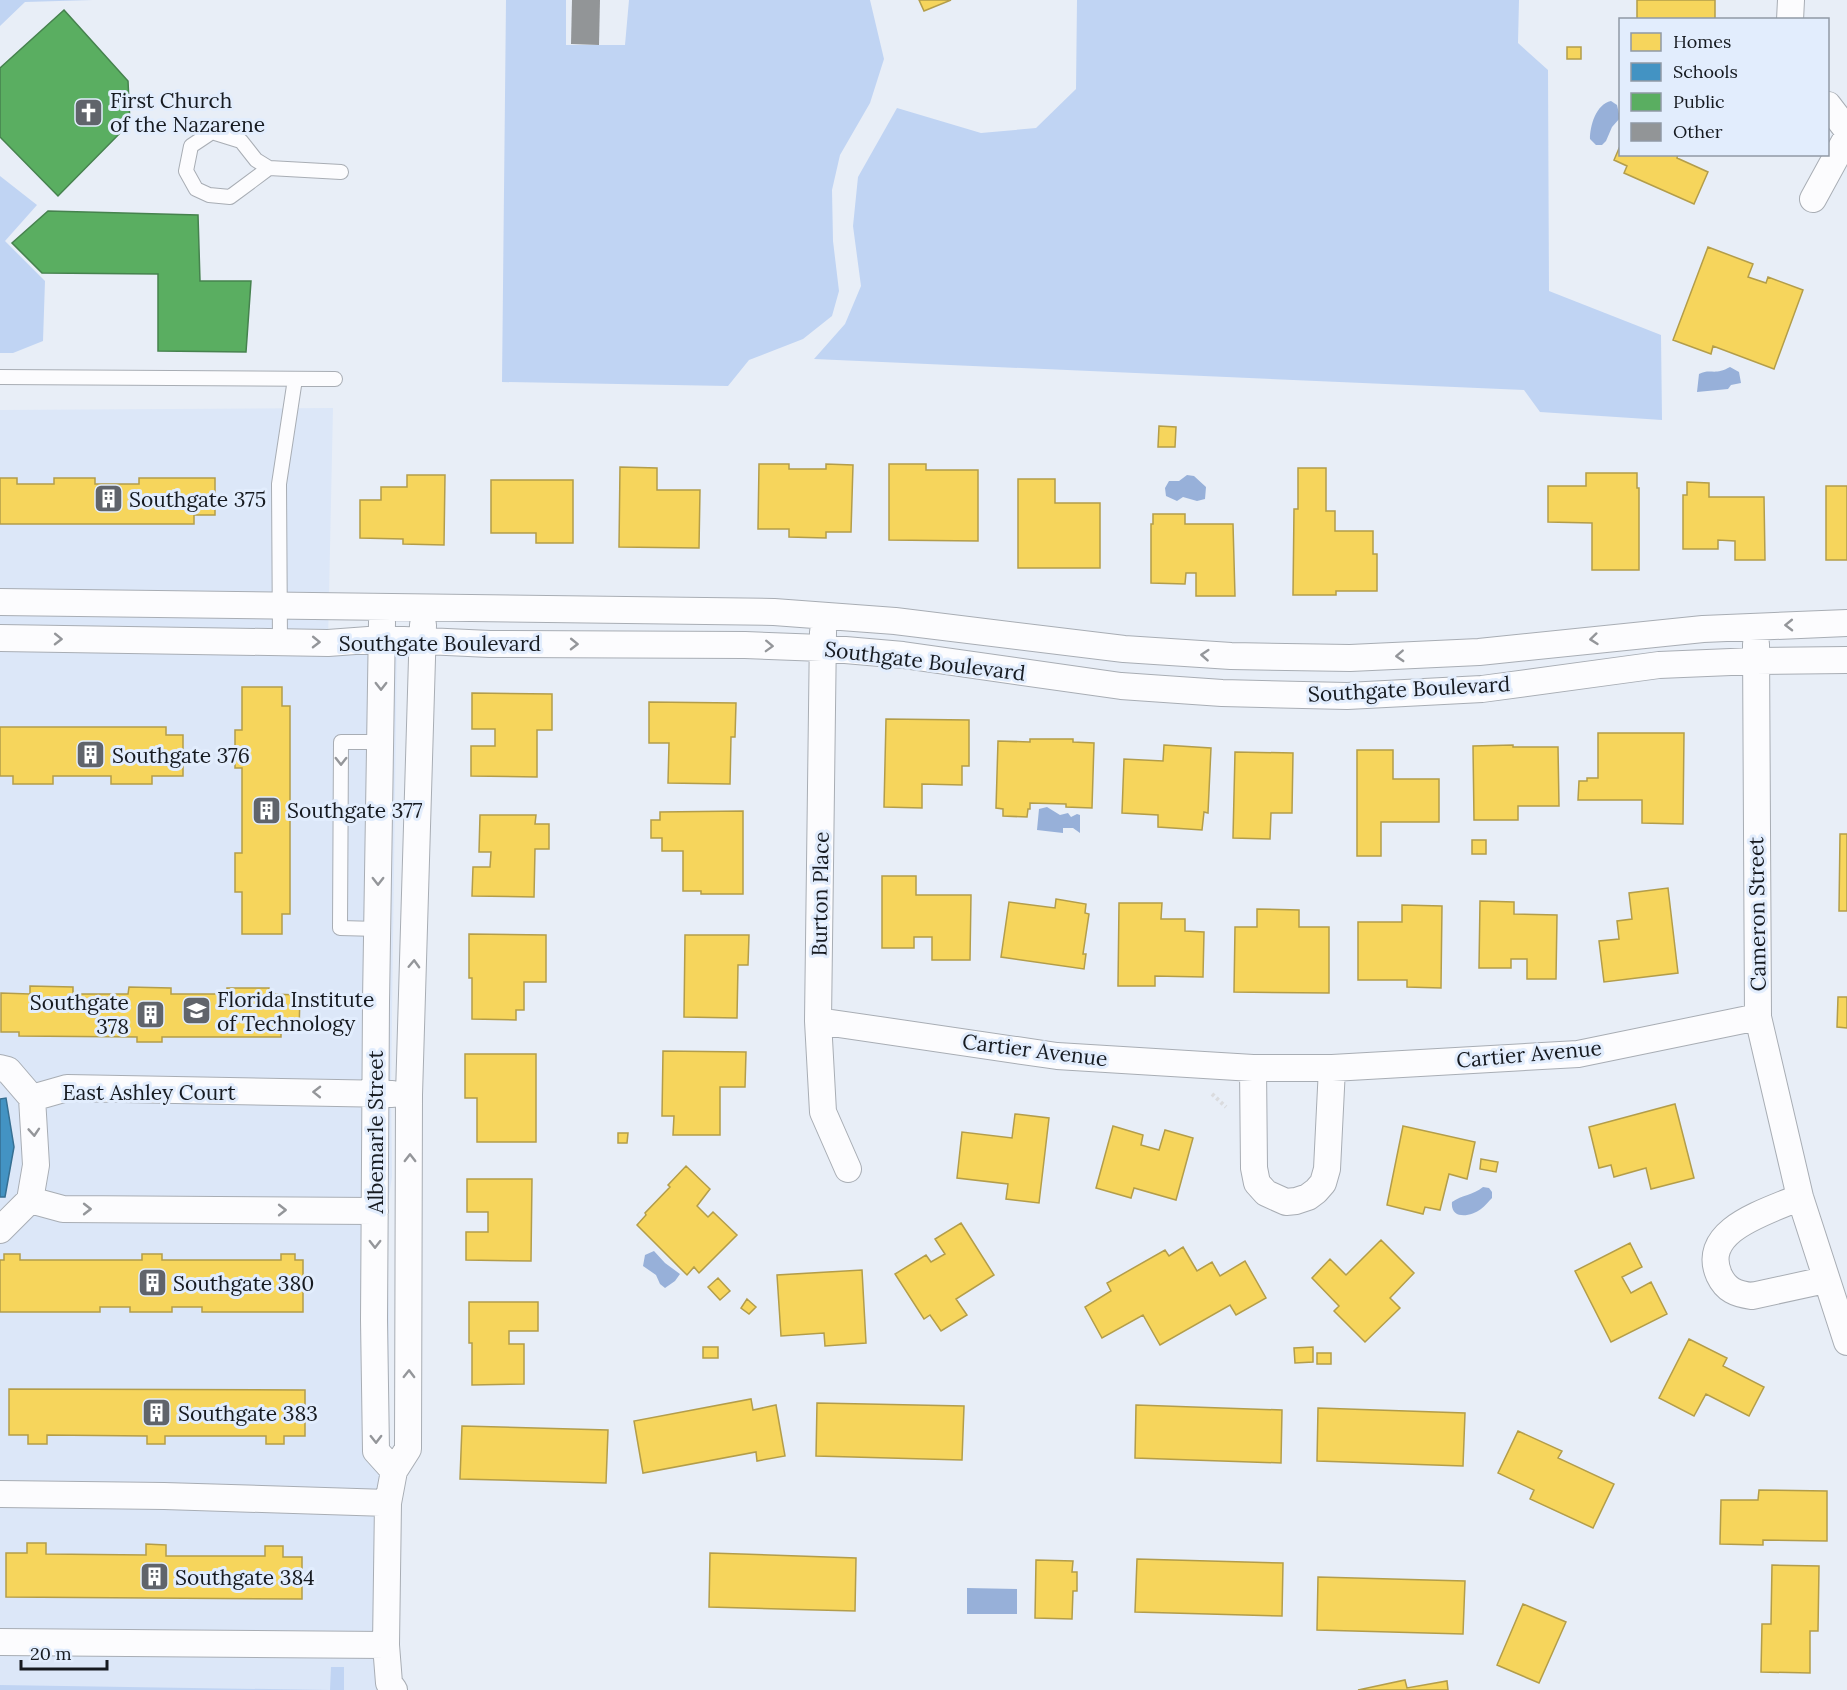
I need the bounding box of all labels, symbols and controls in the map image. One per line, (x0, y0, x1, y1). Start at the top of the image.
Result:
legend (1619, 18, 1829, 156)
text: Homes (1673, 30, 1731, 53)
text: Schools (1673, 60, 1738, 83)
place label: First Church of the Nazarene (110, 87, 265, 138)
text: Public (1673, 90, 1725, 113)
church icon: First Church of the Nazarene (73, 96, 105, 128)
text: Other (1673, 120, 1723, 143)
building icon: Southgate 375 (92, 483, 124, 515)
place label: Southgate 375 (129, 486, 266, 513)
one-way arrow (1784, 618, 1793, 631)
street label: Southgate Boulevard (339, 630, 541, 657)
one-way arrow (1590, 632, 1599, 645)
one-way arrow (54, 633, 63, 645)
street label: Southgate Boulevard (823, 635, 1027, 687)
one-way arrow (312, 636, 321, 649)
one-way arrow (570, 638, 579, 650)
one-way arrow (765, 640, 774, 653)
one-way arrow (1201, 648, 1210, 661)
one-way arrow (1395, 649, 1404, 662)
street label: Southgate Boulevard (1307, 670, 1511, 708)
one-way arrow (375, 681, 387, 690)
building icon: Southgate 376 (75, 739, 107, 771)
place label: Southgate 376 (112, 742, 250, 769)
one-way arrow (335, 757, 347, 766)
building icon: Southgate 377 (250, 794, 282, 826)
place label: Southgate 377 (287, 797, 423, 824)
street label: Burton Place (805, 831, 835, 957)
street label: Cameron Street (1742, 836, 1772, 992)
one-way arrow (372, 876, 384, 885)
one-way arrow (407, 959, 420, 968)
place label: Florida Institute of Technology (217, 986, 374, 1037)
place label: Southgate 378 (30, 989, 129, 1040)
school or university icon: Florida Institute of Technology (180, 995, 212, 1027)
building icon: Southgate 378 (134, 998, 166, 1030)
street label: Cartier Avenue (961, 1028, 1109, 1072)
street label: Cartier Avenue (1455, 1034, 1603, 1074)
street label: Albemarle Street (362, 1050, 389, 1215)
street label: East Ashley Court (62, 1079, 236, 1106)
one-way arrow (312, 1086, 321, 1098)
one-way arrow (27, 1128, 40, 1137)
one-way arrow (404, 1154, 416, 1163)
one-way arrow (83, 1203, 92, 1215)
one-way arrow (278, 1204, 287, 1217)
one-way arrow (369, 1239, 381, 1248)
building icon: Southgate 380 (136, 1267, 168, 1299)
place label: Southgate 380 (173, 1270, 314, 1297)
one-way arrow (403, 1370, 415, 1379)
building icon: Southgate 383 (141, 1397, 173, 1429)
place label: Southgate 383 (178, 1400, 318, 1427)
one-way arrow (370, 1434, 382, 1443)
building icon: Southgate 384 (138, 1561, 170, 1593)
place label: Southgate 384 (175, 1564, 315, 1591)
scale bar (21, 1633, 106, 1671)
text: 20 m (30, 1642, 72, 1665)

